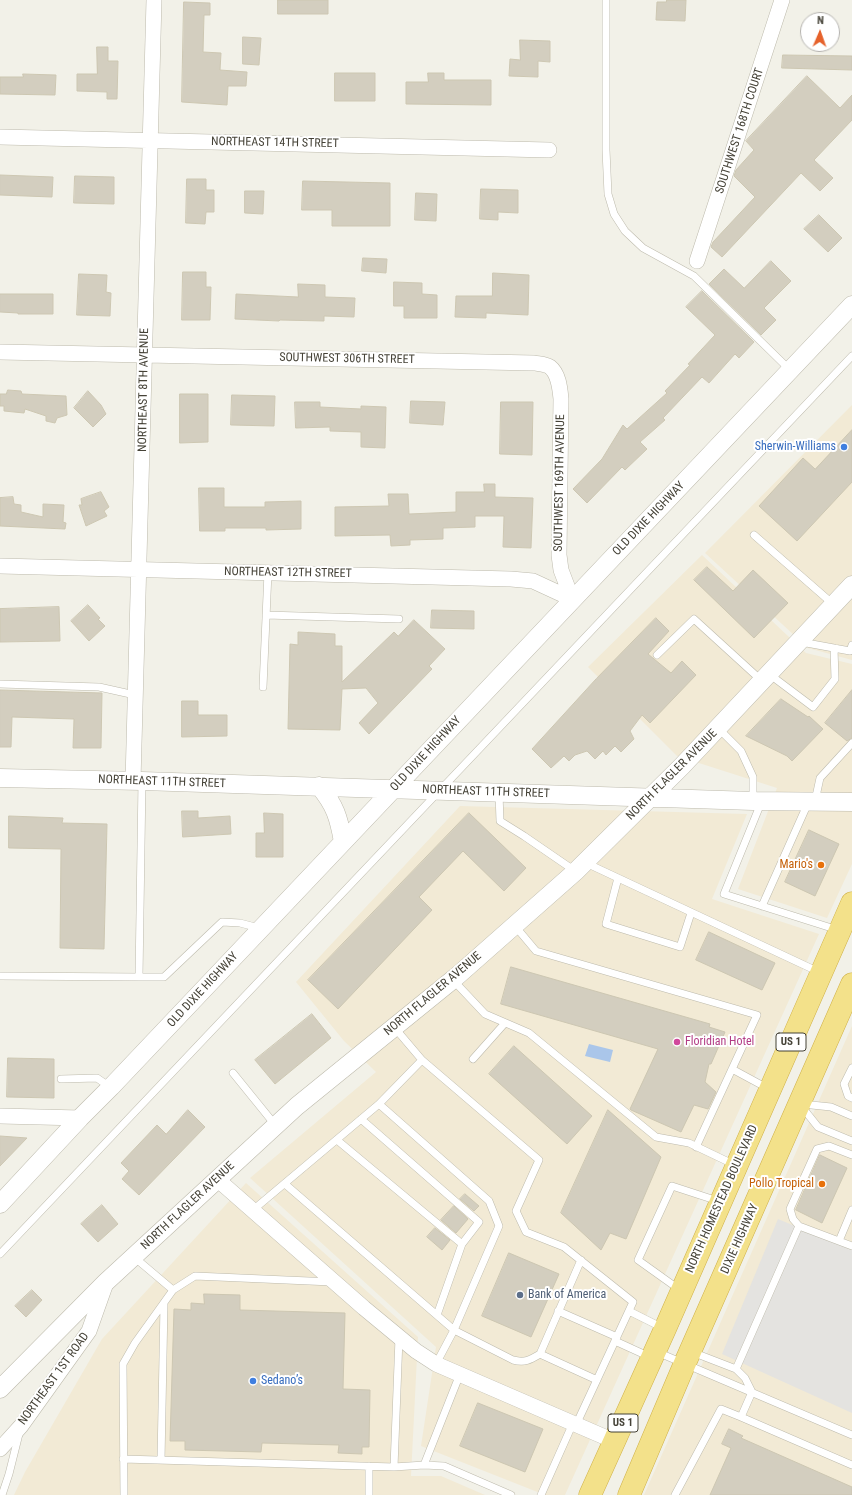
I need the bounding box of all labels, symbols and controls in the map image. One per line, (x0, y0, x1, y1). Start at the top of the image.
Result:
north arrow (800, 12, 840, 52)
text: N (817, 14, 824, 27)
street label: SOUTHWEST 168TH COURT (713, 66, 767, 196)
street label: NORTHEAST 14TH STREET (211, 135, 339, 151)
street label: NORTHEAST 8TH AVENUE (136, 328, 152, 452)
street label: SOUTHWEST 306TH STREET (279, 351, 415, 367)
street label: SOUTHWEST 169TH AVENUE (552, 414, 568, 552)
place label: Sherwin-Williams (755, 440, 836, 454)
marker: Sherwin-Williams (839, 442, 849, 452)
street label: OLD DIXIE HIGHWAY (610, 479, 688, 559)
street label: NORTHEAST 12TH STREET (224, 565, 352, 581)
street label: OLD DIXIE HIGHWAY (388, 713, 464, 795)
street label: NORTH FLAGLER AVENUE (624, 727, 720, 823)
street label: NORTHEAST 11TH STREET (98, 773, 226, 791)
street label: NORTHEAST 11TH STREET (422, 783, 550, 801)
place label: Mario's (779, 858, 813, 872)
marker: Mario's (816, 860, 826, 870)
street label: OLD DIXIE HIGHWAY (165, 949, 241, 1031)
street label: NORTH FLAGLER AVENUE (381, 949, 485, 1039)
road number: US 1 (776, 1033, 806, 1051)
place label: Floridian Hotel (685, 1035, 754, 1049)
marker: Floridian Hotel (672, 1037, 682, 1047)
street label: NORTH HOMESTEAD BOULEVARD (683, 1123, 761, 1275)
street label: NORTH FLAGLER AVENUE (138, 1159, 238, 1253)
place label: Pollo Tropical (749, 1177, 814, 1191)
marker: Pollo Tropical (817, 1179, 827, 1189)
street label: DIXIE HIGHWAY (718, 1202, 762, 1276)
place label: Bank of America (528, 1288, 606, 1302)
marker: Bank of America (515, 1290, 525, 1300)
street label: NORTHEAST 1ST ROAD (16, 1330, 92, 1428)
place label: Sedano’s (261, 1374, 303, 1388)
marker: Sedano’s (248, 1376, 258, 1386)
road number: US 1 (608, 1414, 638, 1432)

